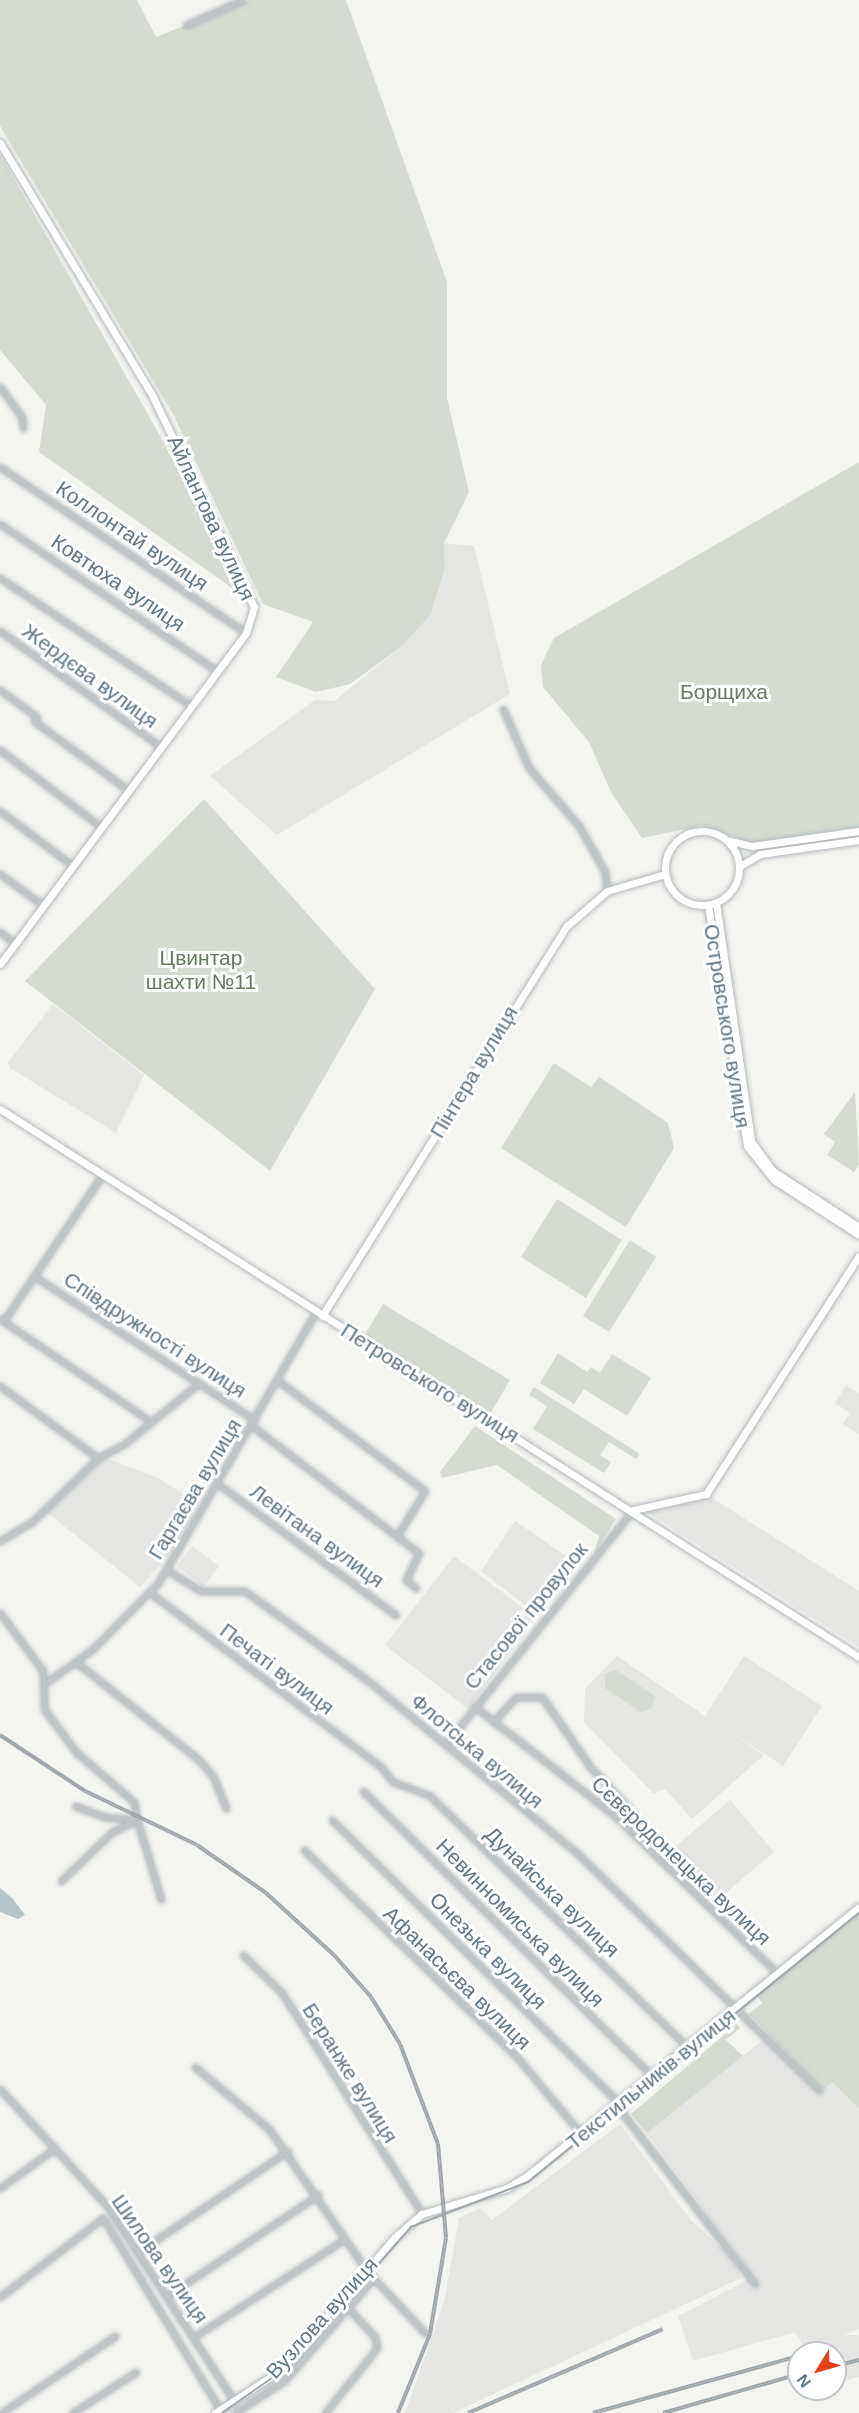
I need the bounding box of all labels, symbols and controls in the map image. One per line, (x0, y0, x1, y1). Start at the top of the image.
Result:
street label: Айлантова вулиця (162, 432, 260, 604)
street label: Коллонтай вулиця (51, 476, 213, 596)
street label: Ковтюха вулиця (46, 529, 190, 637)
street label: Жердєва вулиця (17, 618, 163, 734)
park label: Борщиха (680, 679, 768, 705)
street label: Островського вулиця (698, 922, 756, 1130)
park label: Цвинтар шахти №11 (146, 945, 256, 995)
street label: Пінтера вулиця (425, 1001, 523, 1143)
street label: Співдружності вулиця (59, 1267, 251, 1403)
street label: Петровського вулиця (336, 1318, 524, 1448)
street label: Гаргаєва вулиця (143, 1414, 247, 1564)
street label: Левітана вулиця (245, 1479, 389, 1593)
street label: Стасової провулок (459, 1537, 593, 1695)
street label: Печаті вулиця (215, 1618, 339, 1720)
street label: Флотська вулиця (406, 1688, 548, 1814)
street label: Сєвєродонецька вулиця (586, 1771, 776, 1951)
street label: Дунайська вулиця (480, 1821, 624, 1963)
street label: Невинномиська вулиця (431, 1834, 609, 2012)
street label: Онезька вулиця (424, 1887, 552, 2015)
street label: Афанасьєва вулиця (378, 1901, 536, 2055)
street label: Беранже вулиця (297, 1998, 403, 2148)
street label: Текстильників вулиця (561, 2003, 741, 2155)
street label: Шилова вулиця (106, 2190, 214, 2328)
street label: Вузлова вулиця (261, 2252, 383, 2384)
north arrow (787, 2341, 847, 2401)
text: N (794, 2371, 814, 2391)

